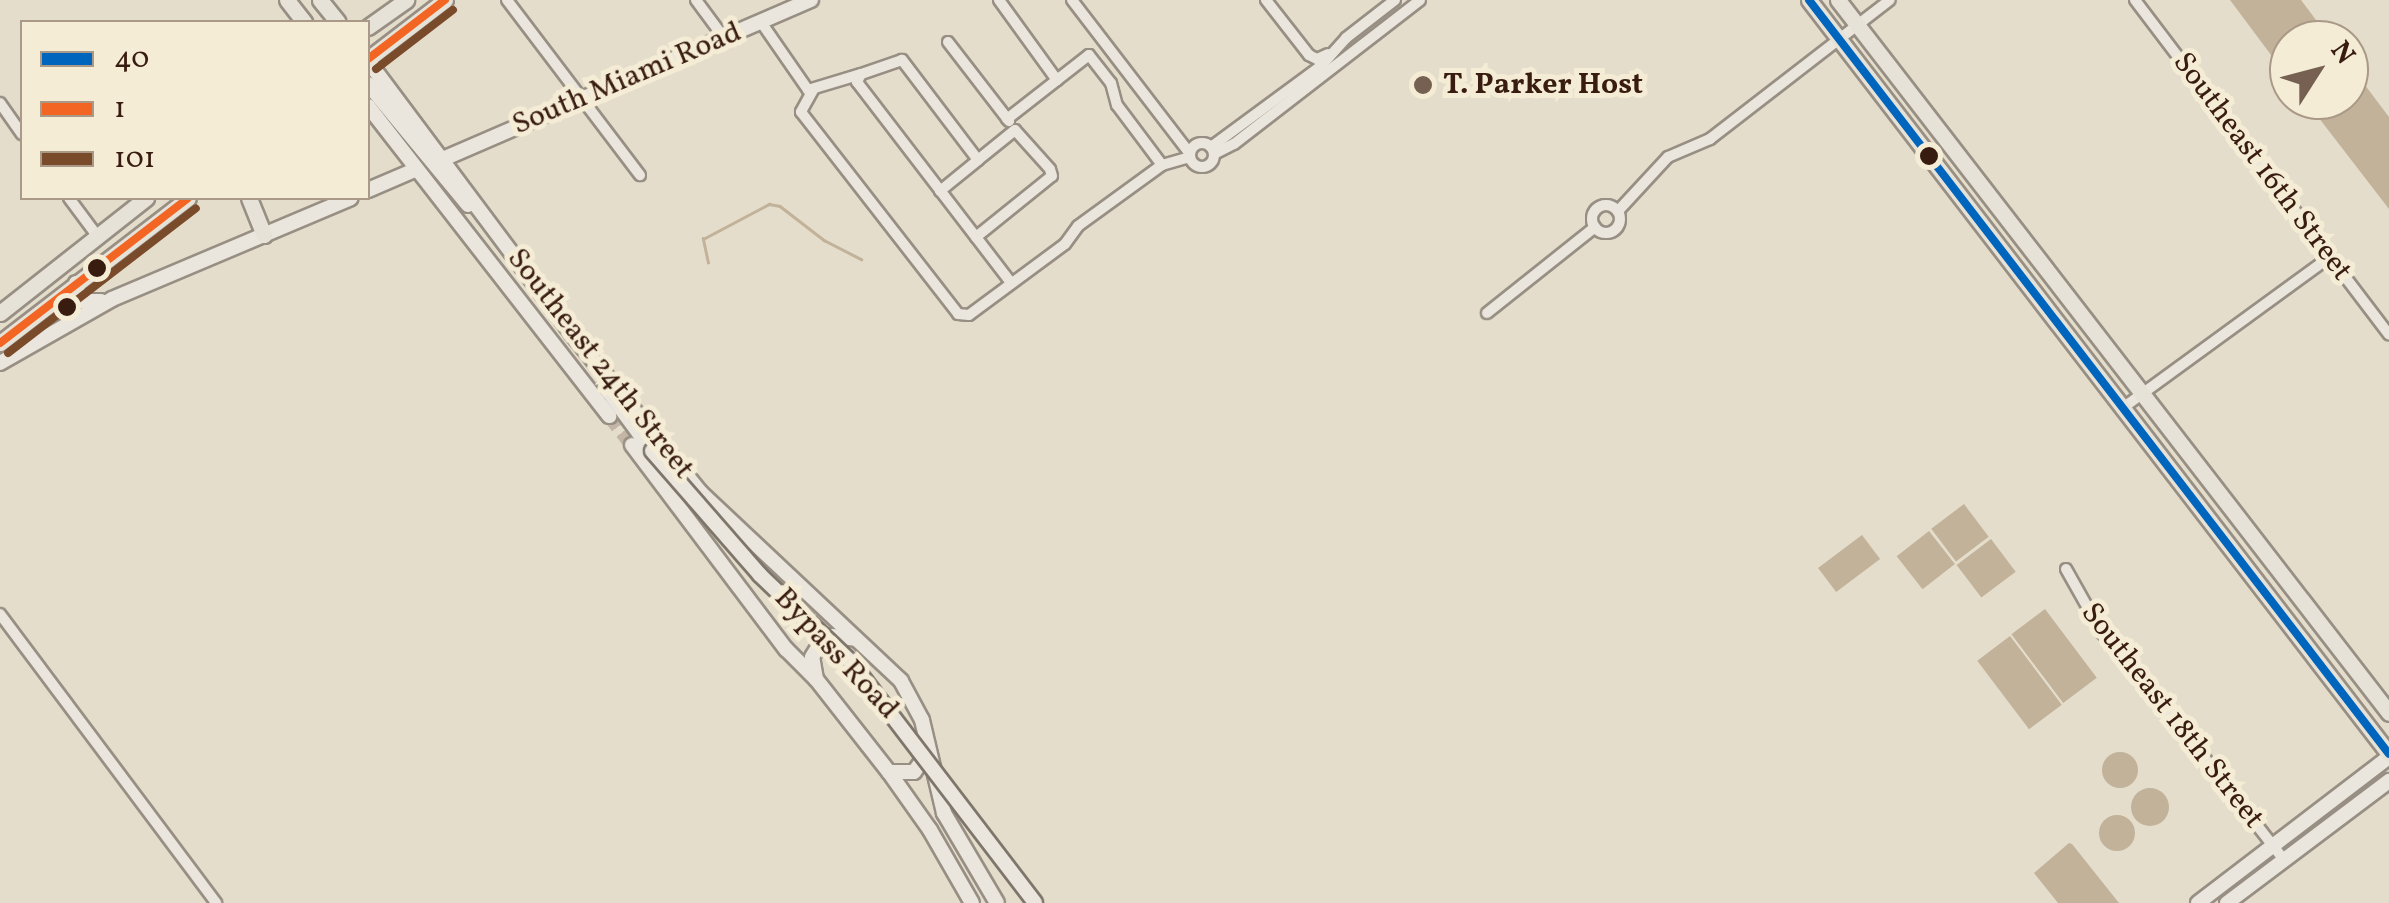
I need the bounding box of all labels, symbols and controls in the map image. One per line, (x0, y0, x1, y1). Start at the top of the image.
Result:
street label: South Miami Road (507, 15, 747, 143)
legend (20, 20, 370, 200)
north arrow (2269, 20, 2369, 120)
text: N (2320, 34, 2364, 73)
text: 40 (114, 38, 149, 80)
street label: Southeast 16th Street (2165, 46, 2359, 288)
place label: T. Parker Host (1443, 67, 1643, 103)
marker: T. Parker Host (1412, 74, 1434, 96)
text: 1 (114, 88, 126, 130)
text: 101 (114, 138, 155, 180)
unlabelled marker (1919, 146, 1939, 166)
street label: Southeast 24th Street (499, 242, 701, 486)
unlabelled marker (87, 258, 107, 278)
unlabelled marker (57, 297, 77, 317)
street label: Bypass Road (766, 581, 906, 727)
street label: Southeast 18th Street (2073, 596, 2271, 836)

